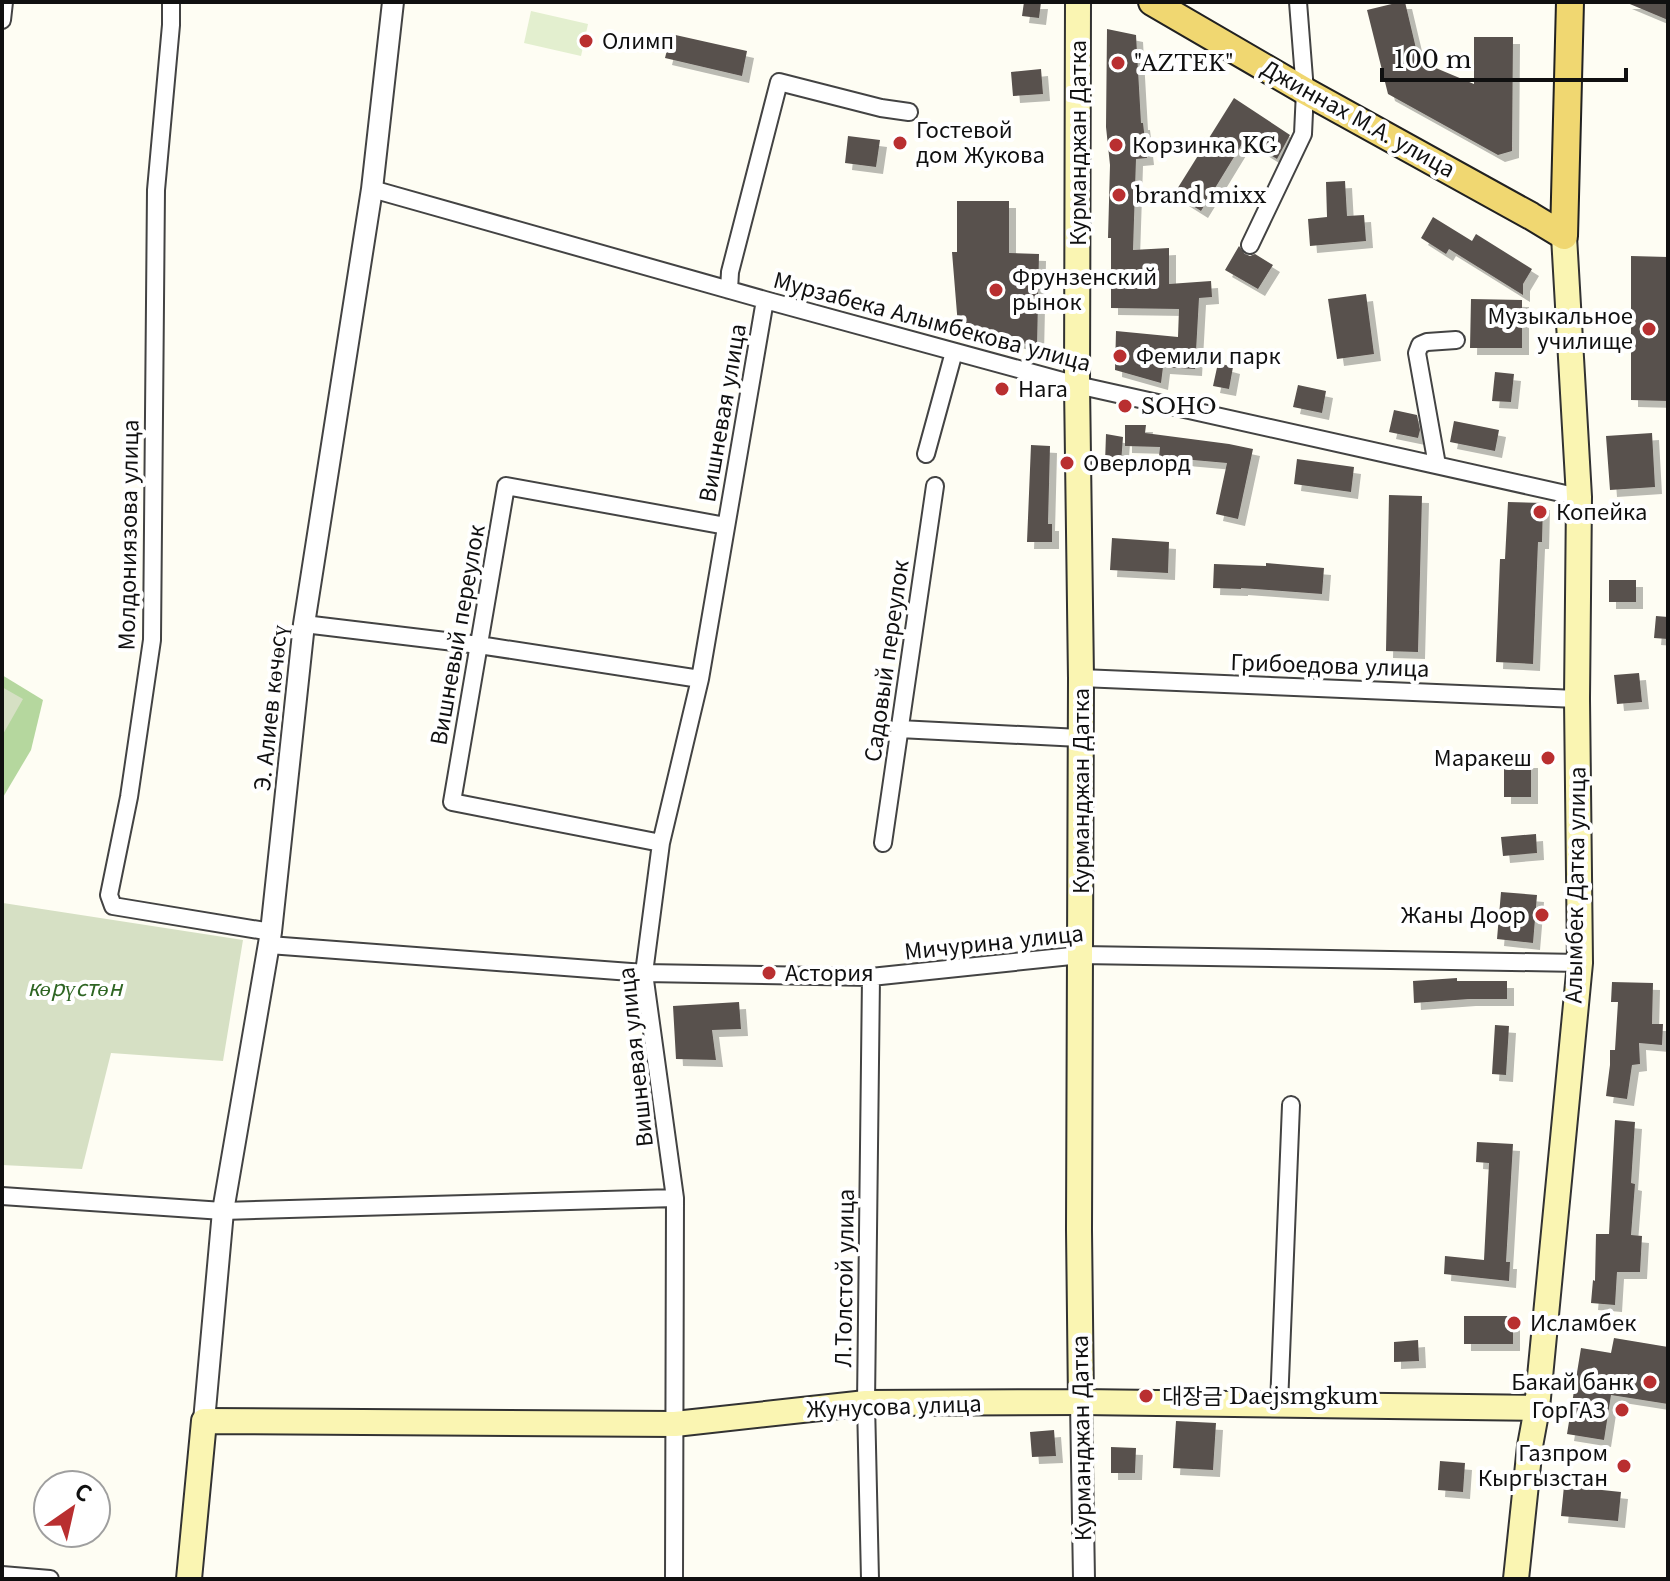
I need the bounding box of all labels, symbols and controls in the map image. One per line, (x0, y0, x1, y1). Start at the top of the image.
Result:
place label: Олимп (602, 28, 674, 55)
marker: Олимп (577, 32, 595, 50)
scale bar (1382, 32, 1626, 82)
street label: Курманджан Датка (1065, 40, 1092, 246)
text: 100 m (1394, 45, 1472, 74)
place label: "AZTEK" (1134, 50, 1233, 77)
marker: "AZTEK" (1109, 54, 1127, 72)
street label: Джиннах М.А. улица (1257, 55, 1459, 183)
place label: Гостевой дом Жукова (916, 117, 1045, 169)
place label: Корзинка KG (1132, 132, 1277, 159)
marker: Гостевой дом Жукова (891, 134, 909, 152)
marker: Корзинка KG (1107, 136, 1125, 154)
place label: brand mixx (1134, 182, 1267, 209)
marker: brand mixx (1110, 186, 1128, 204)
place label: Фрунзенский рынок (1012, 264, 1157, 316)
street label: Мурзабека Алымбекова улица (770, 267, 1094, 377)
marker: Фрунзенский рынок (987, 281, 1005, 299)
place label: Музыкальное училище (1488, 303, 1633, 355)
marker: Музыкальное училище (1640, 320, 1658, 338)
street label: Вишневая улица (694, 322, 752, 504)
place label: Фемили парк (1136, 343, 1281, 370)
marker: Фемили парк (1111, 347, 1129, 365)
place label: Нага (1018, 376, 1068, 403)
marker: Нага (993, 380, 1011, 398)
place label: SOHO (1141, 393, 1217, 420)
marker: SOHO (1116, 397, 1134, 415)
street label: Молдониязова улица (113, 419, 145, 651)
place label: Оверлорд (1083, 450, 1191, 477)
marker: Оверлорд (1058, 454, 1076, 472)
place label: Копейка (1556, 499, 1647, 526)
marker: Копейка (1531, 503, 1549, 521)
street label: Вишневый переулок (425, 523, 491, 747)
street label: Садовый переулок (859, 558, 915, 764)
street label: Э. Алиев көчөсү (249, 624, 293, 792)
street label: Грибоедова улица (1230, 649, 1430, 683)
street label: Курманджан Датка (1068, 688, 1095, 894)
place label: Маракеш (1434, 745, 1532, 772)
marker: Маракеш (1539, 749, 1557, 767)
street label: Алымбек Датка улица (1560, 766, 1592, 1004)
place label: Жаны Доор (1401, 902, 1526, 929)
marker: Жаны Доор (1533, 906, 1551, 924)
street label: Мичурина улица (903, 920, 1085, 966)
place label: Астория (785, 960, 874, 987)
marker: Астория (760, 964, 778, 982)
street label: Вишневая улица (613, 966, 659, 1148)
park label: көрүстөн (28, 975, 124, 1002)
street label: Л.Толстой улица (830, 1188, 860, 1368)
place label: Исламбек (1530, 1310, 1636, 1337)
marker: Исламбек (1505, 1314, 1523, 1332)
street label: Курманджан Датка (1067, 1335, 1097, 1541)
place label: Бакай банк (1511, 1369, 1634, 1396)
marker: Бакай банк (1641, 1373, 1659, 1391)
place label: 대장금 Daejsmgkum (1162, 1383, 1379, 1410)
marker: 대장금 Daejsmgkum (1137, 1387, 1155, 1405)
street label: Жунусова улица (806, 1390, 982, 1424)
place label: ГорГАЗ (1532, 1397, 1606, 1424)
marker: ГорГАЗ (1613, 1401, 1631, 1419)
place label: Газпром Кыргызстан (1478, 1440, 1608, 1492)
marker: Газпром Кыргызстан (1615, 1457, 1633, 1475)
north arrow (32, 1469, 112, 1549)
text: С (69, 1478, 96, 1508)

